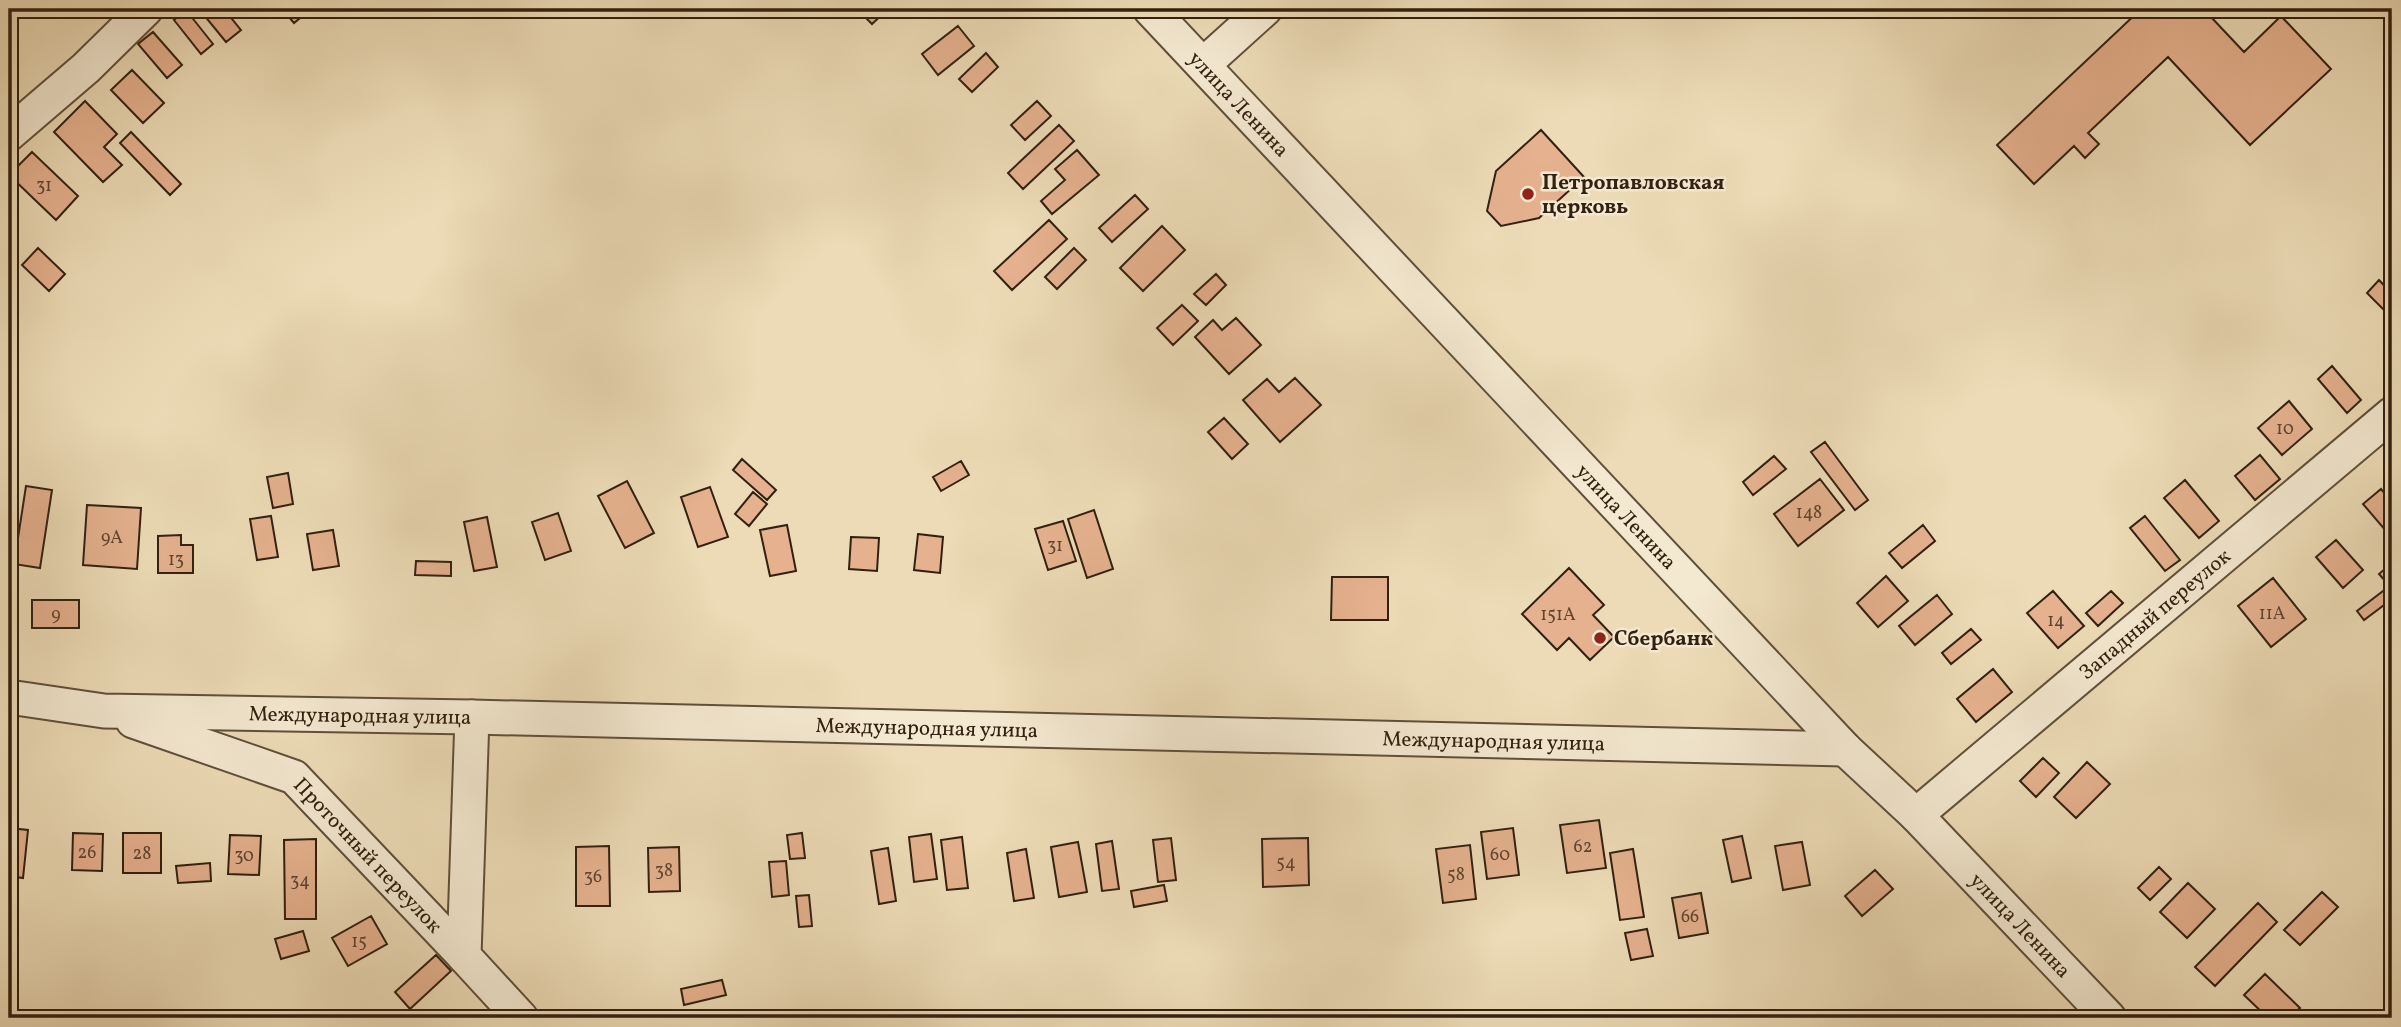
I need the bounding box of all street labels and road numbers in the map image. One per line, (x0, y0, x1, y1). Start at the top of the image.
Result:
street label: улица Ленина (1181, 45, 1295, 164)
street label: улица Ленина (1568, 458, 1682, 577)
street label: Западный переулок (2073, 543, 2238, 688)
street label: Международная улица (248, 700, 472, 733)
street label: Международная улица (815, 712, 1039, 746)
street label: Международная улица (1382, 725, 1605, 759)
street label: Проточный переулок (286, 772, 448, 940)
street label: улица Ленина (1962, 867, 2077, 985)

